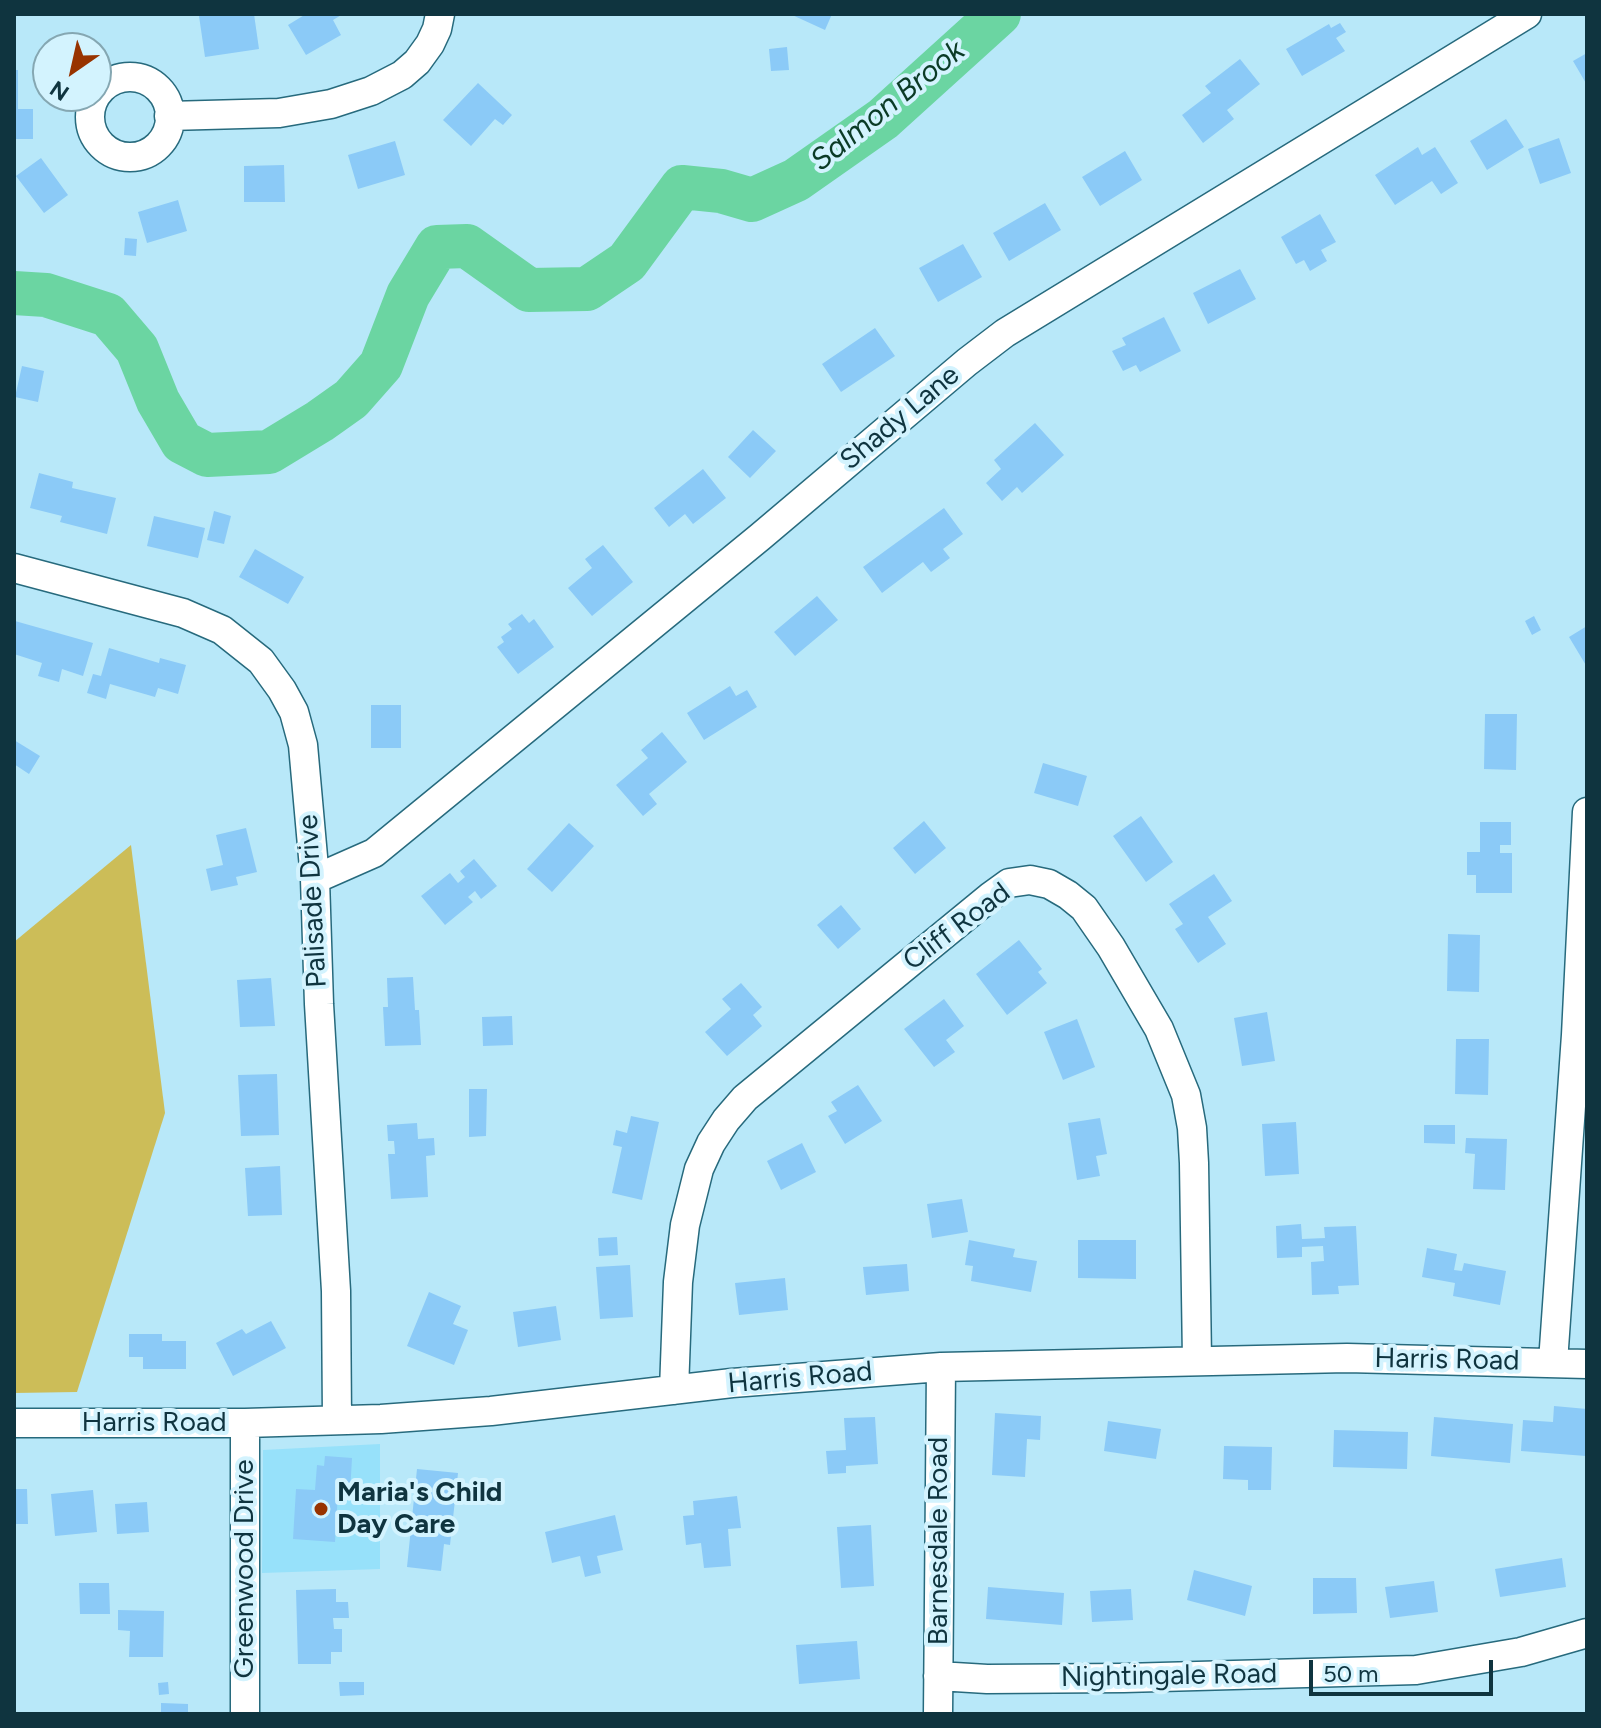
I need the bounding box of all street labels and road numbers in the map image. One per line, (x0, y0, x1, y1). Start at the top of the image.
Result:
street label: Shady Lane (834, 359, 966, 477)
street label: Palisade Drive (292, 813, 334, 989)
street label: Cliff Road (897, 876, 1017, 978)
street label: Harris Road (1374, 1342, 1520, 1378)
street label: Harris Road (726, 1355, 874, 1401)
street label: Harris Road (81, 1406, 227, 1440)
street label: Barnesdale Road (922, 1437, 956, 1645)
street label: Greenwood Drive (228, 1460, 262, 1678)
street label: Nightingale Road (1060, 1657, 1278, 1695)

